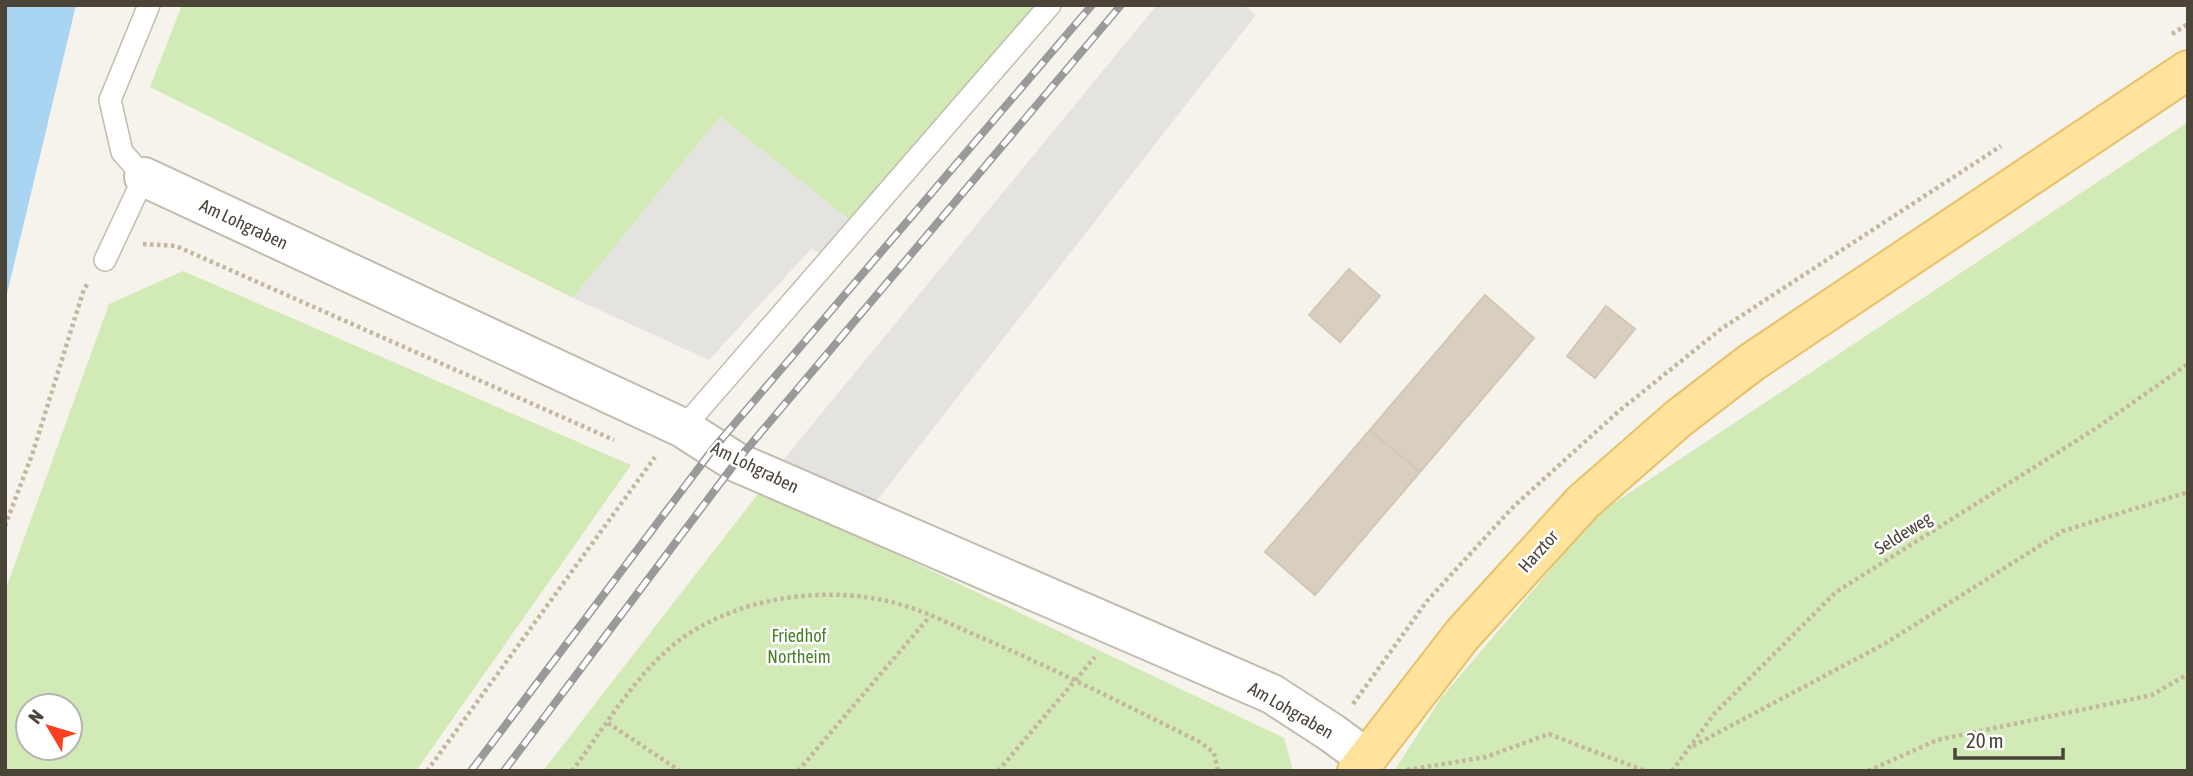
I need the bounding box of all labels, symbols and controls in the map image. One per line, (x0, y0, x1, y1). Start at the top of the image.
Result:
street label: Am Lohgraben (197, 194, 291, 254)
street label: Am Lohgraben (708, 437, 802, 497)
street label: Seldeweg (1871, 507, 1936, 559)
street label: Harztor (1514, 525, 1563, 576)
park label: Friedhof Northeim (767, 625, 831, 667)
street label: Am Lohgraben (1245, 677, 1337, 743)
north arrow (14, 692, 84, 762)
text: N (23, 705, 48, 728)
scale bar (1955, 716, 2064, 760)
text: 20 m (1966, 728, 2004, 752)

